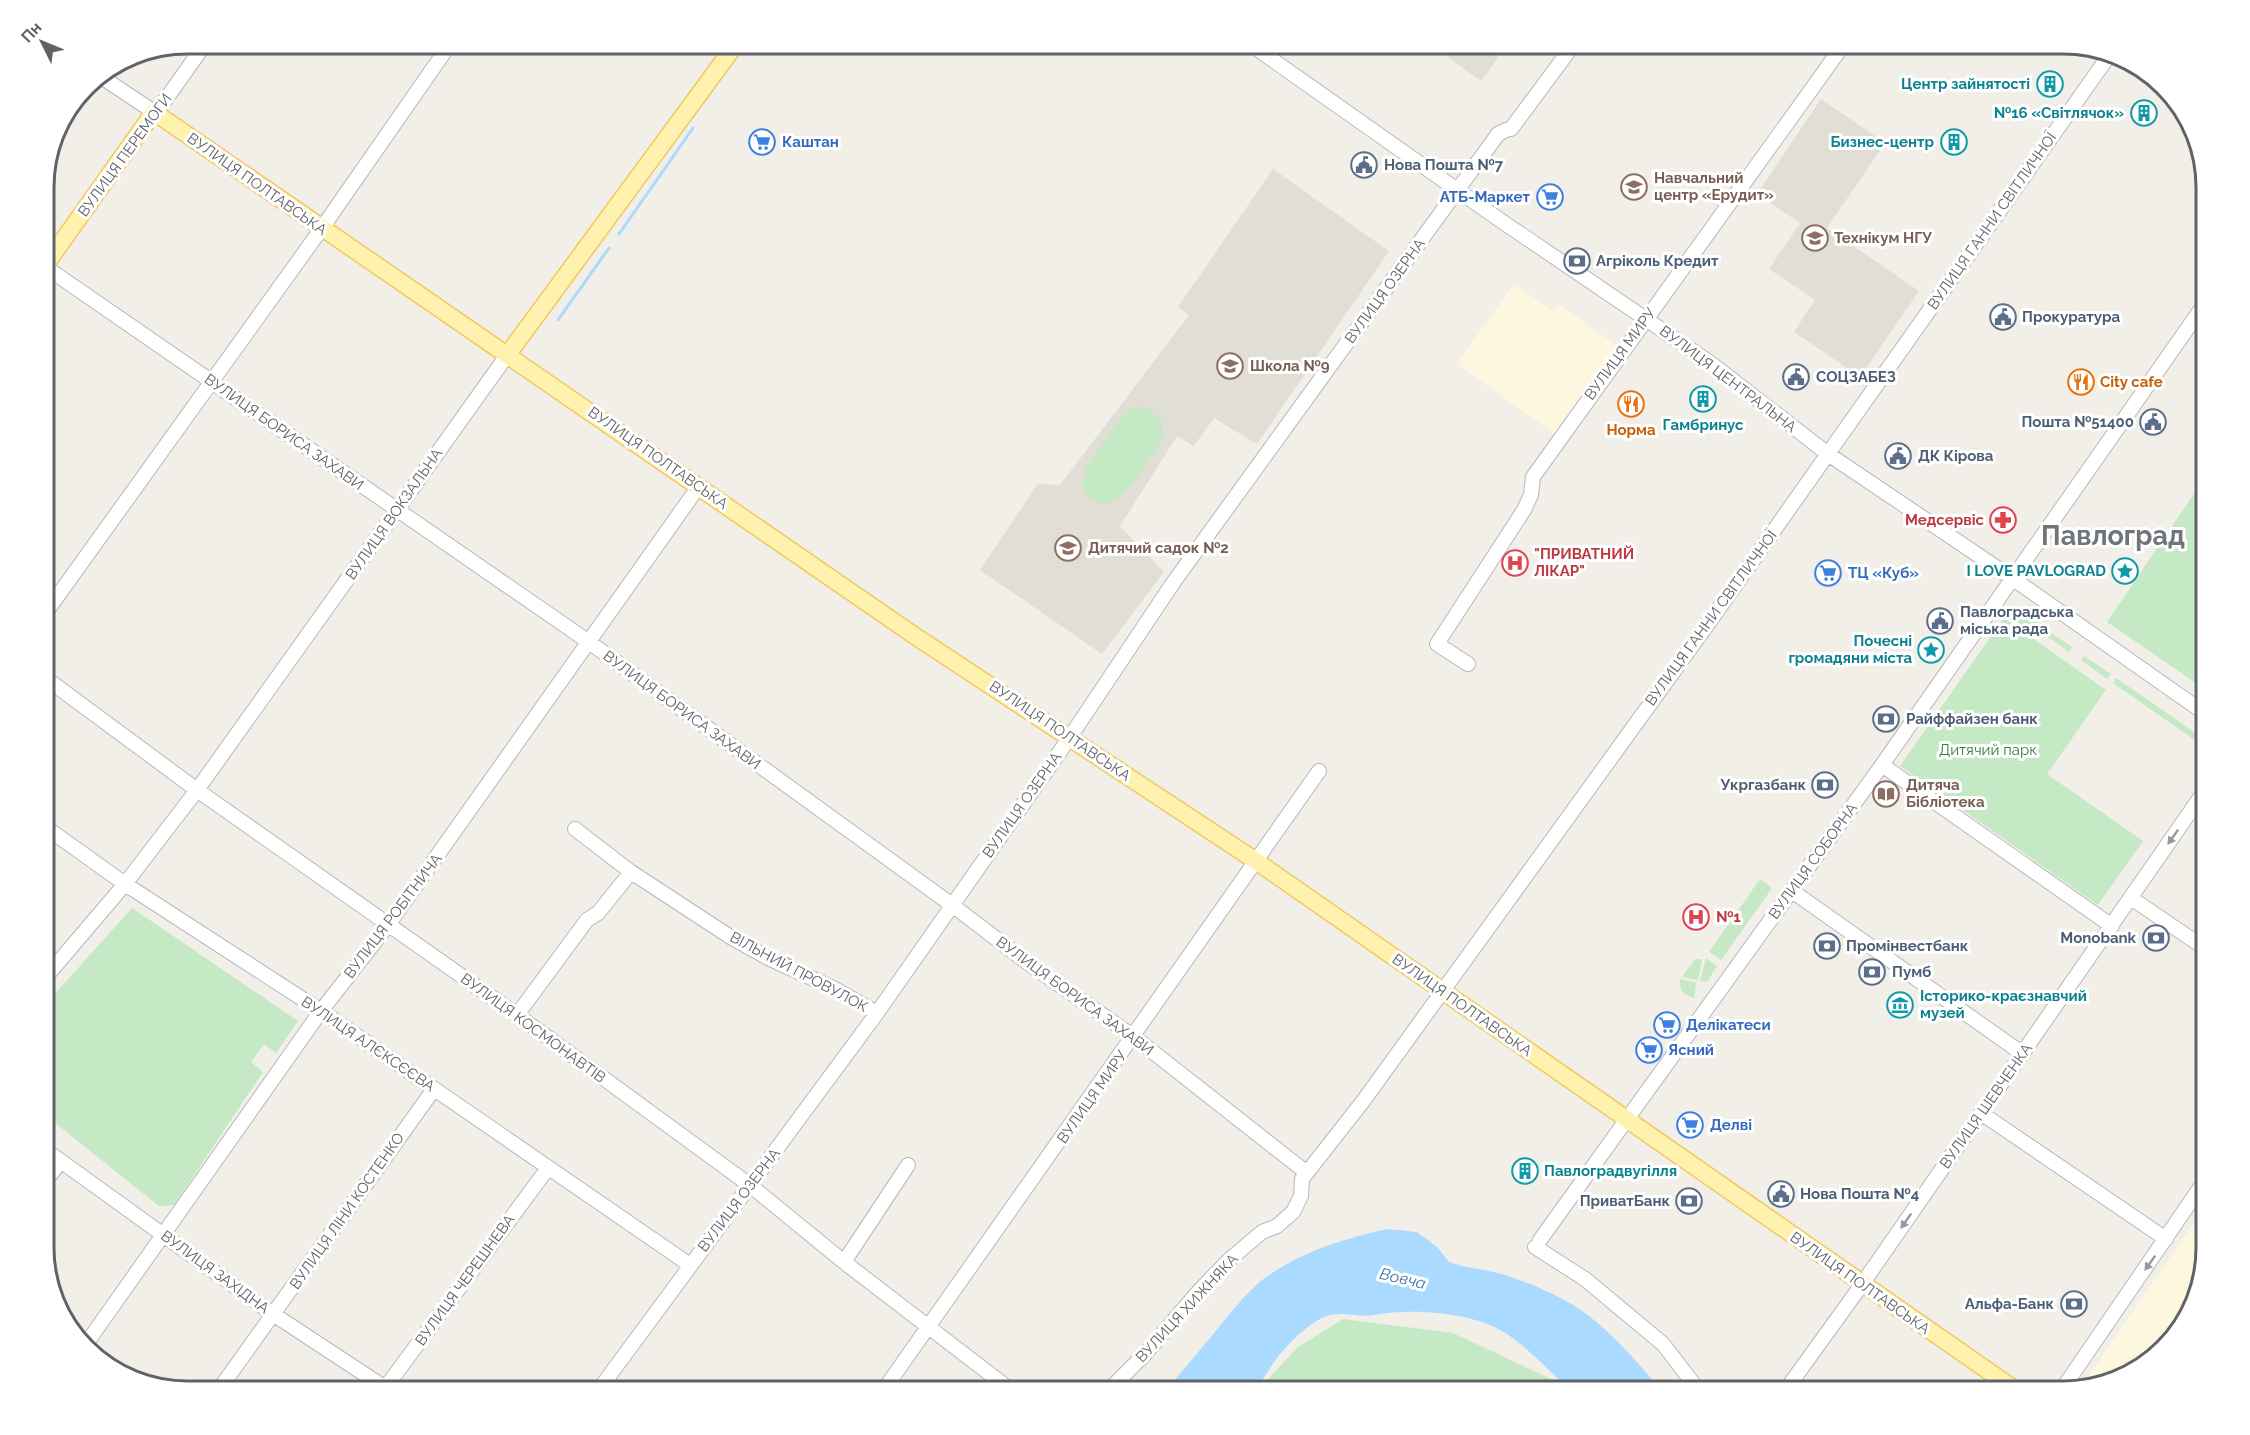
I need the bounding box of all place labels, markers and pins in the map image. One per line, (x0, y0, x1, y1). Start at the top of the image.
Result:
building icon: Центр зайнятості (2035, 69, 2065, 99)
place label: Центр зайнятості (1901, 75, 2030, 93)
building icon: №16 «Світлячок» (2129, 98, 2159, 128)
place label: №16 «Світлячок» (1994, 104, 2124, 122)
supermarket icon: Каштан (747, 127, 777, 157)
building icon: Бизнес-центр (1939, 127, 1969, 157)
place label: Каштан (782, 133, 839, 151)
place label: Бизнес-центр (1830, 133, 1934, 151)
public building icon: Нова Пошта №7 (1349, 150, 1379, 180)
place label: Нова Пошта №7 (1384, 156, 1504, 174)
place label: Навчальний центр «Ерудит» (1654, 169, 1774, 204)
school or university icon: Навчальний центр «Ерудит» (1619, 172, 1649, 202)
supermarket icon: АТБ-Маркет (1535, 182, 1565, 212)
place label: АТБ-Маркет (1440, 188, 1531, 206)
school or university icon: Технікум НГУ (1800, 223, 1830, 253)
place label: Технікум НГУ (1834, 229, 1932, 247)
bank icon: Агріколь Кредит (1562, 246, 1592, 276)
place label: Агріколь Кредит (1596, 252, 1719, 270)
public building icon: Прокуратура (1988, 302, 2018, 332)
place label: Прокуратура (2022, 308, 2121, 326)
school or university icon: Школа №9 (1215, 351, 1245, 381)
place label: Школа №9 (1250, 357, 1330, 375)
public building icon: СОЦЗАБЕЗ (1781, 362, 1811, 392)
restaurant icon: City cafe (2066, 367, 2096, 397)
place label: СОЦЗАБЕЗ (1816, 368, 1896, 386)
place label: City cafe (2100, 373, 2163, 391)
building icon: Гамбринус (1688, 384, 1718, 414)
restaurant icon: Норма (1616, 389, 1646, 419)
public building icon: Пошта №51400 (2138, 407, 2168, 437)
place label: Пошта №51400 (2021, 413, 2134, 431)
place label: Гамбринус (1662, 416, 1744, 434)
place label: Норма (1606, 421, 1656, 439)
public building icon: ДК Кірова (1883, 441, 1913, 471)
place label: ДК Кірова (1918, 447, 1994, 465)
pharmacy icon: Медсервіс (1988, 505, 2018, 535)
place label: Медсервіс (1905, 511, 1985, 529)
school or university icon: Дитячий садок №2 (1053, 533, 1083, 563)
place label: Дитячий садок №2 (1088, 539, 1229, 557)
place label: "ПРИВАТНИЙ ЛІКАР" (1534, 545, 1634, 580)
hospital icon: "ПРИВАТНИЙ ЛІКАР" (1500, 548, 1530, 578)
place icon: I LOVE PAVLOGRAD (2110, 556, 2140, 586)
supermarket icon: ТЦ «Куб» (1813, 558, 1843, 588)
place label: I LOVE PAVLOGRAD (1966, 562, 2106, 580)
place label: ТЦ «Куб» (1848, 564, 1919, 582)
place label: Павлоградська міська рада (1960, 603, 2074, 638)
public building icon: Павлоградська міська рада (1925, 606, 1955, 636)
place label: Почесні громадяни міста (1788, 632, 1912, 667)
place icon: Почесні громадяни міста (1916, 635, 1946, 665)
bank icon: Райффайзен банк (1871, 704, 1901, 734)
place label: Райффайзен банк (1906, 710, 2038, 728)
bank icon: Укргазбанк (1810, 770, 1840, 800)
place label: Укргазбанк (1719, 776, 1806, 794)
place label: Дитяча Бiблiотека (1906, 776, 1985, 811)
library icon: Дитяча Бiблiотека (1871, 779, 1901, 809)
hospital icon: №1 (1681, 902, 1711, 932)
place label: №1 (1716, 908, 1741, 926)
bank icon: Monobank (2141, 923, 2171, 953)
place label: Monobank (2060, 929, 2137, 947)
bank icon: Промінвестбанк (1812, 931, 1842, 961)
place label: Промінвестбанк (1846, 937, 1969, 955)
bank icon: Пумб (1857, 957, 1887, 987)
place label: Пумб (1892, 963, 1931, 981)
place label: Історико-краєзнавчий музей (1920, 987, 2087, 1022)
museum icon: Історико-краєзнавчий музей (1885, 990, 1915, 1020)
supermarket icon: Делiкатеси (1652, 1010, 1682, 1040)
place label: Делiкатеси (1686, 1016, 1771, 1034)
supermarket icon: Ясний (1634, 1035, 1664, 1065)
place label: Ясний (1668, 1041, 1714, 1059)
supermarket icon: Делві (1675, 1110, 1705, 1140)
place label: Делві (1710, 1116, 1752, 1134)
building icon: Павлоградвугілля (1510, 1156, 1540, 1186)
place label: Павлоградвугілля (1544, 1162, 1677, 1180)
public building icon: Нова Пошта №4 (1766, 1179, 1796, 1209)
place label: Нова Пошта №4 (1800, 1185, 1920, 1203)
bank icon: ПриватБанк (1674, 1186, 1704, 1216)
place label: ПриватБанк (1580, 1192, 1670, 1210)
bank icon: Альфа-Банк (2059, 1289, 2089, 1319)
place label: Альфа-Банк (1965, 1295, 2054, 1313)

